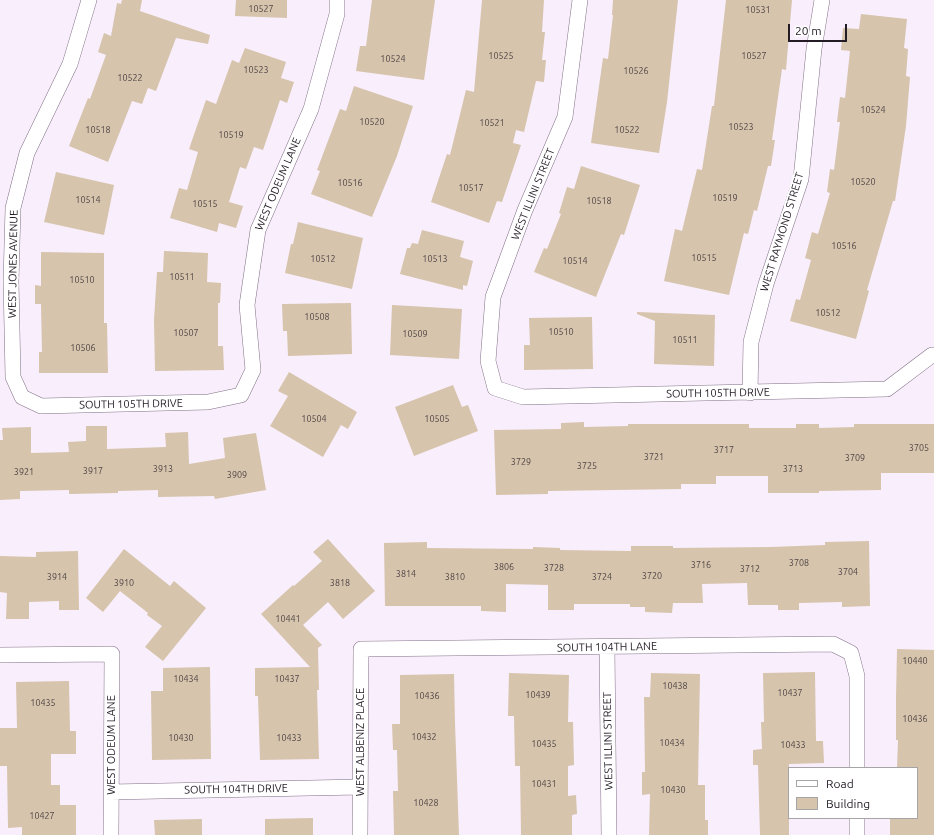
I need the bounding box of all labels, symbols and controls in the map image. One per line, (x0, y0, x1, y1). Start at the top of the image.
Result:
house number: 10527 (248, 4, 274, 14)
house number: 10531 (745, 5, 771, 15)
scale bar (790, 16, 849, 42)
text: 20 m (795, 24, 822, 37)
house number: 10525 (488, 51, 514, 61)
house number: 10527 (741, 51, 767, 61)
house number: 10524 (380, 54, 406, 64)
house number: 10523 (243, 65, 269, 75)
house number: 10526 (623, 66, 649, 76)
house number: 10522 (117, 73, 143, 83)
house number: 10524 (860, 105, 886, 115)
house number: 10520 (359, 117, 385, 127)
house number: 10521 (479, 118, 505, 128)
house number: 10523 (728, 122, 754, 132)
house number: 10518 (85, 125, 111, 135)
house number: 10522 (614, 125, 640, 135)
house number: 10519 (218, 130, 244, 140)
street label: WEST ODEUM LANE (252, 136, 304, 232)
street label: WEST ILLINI STREET (509, 146, 557, 242)
street label: WEST RAYMOND STREET (758, 171, 806, 293)
house number: 10520 (850, 177, 876, 187)
house number: 10516 (337, 178, 363, 188)
house number: 10517 (458, 183, 484, 193)
house number: 10519 (712, 193, 738, 203)
house number: 10514 (75, 195, 101, 205)
house number: 10518 (586, 196, 612, 206)
house number: 10515 (192, 199, 218, 209)
street label: WEST JONES AVENUE (5, 210, 21, 318)
house number: 10516 (831, 241, 857, 251)
house number: 10515 (691, 253, 717, 263)
house number: 10512 (310, 254, 336, 264)
house number: 10513 (422, 254, 448, 264)
house number: 10514 (562, 256, 588, 266)
house number: 10511 (169, 272, 195, 282)
house number: 10510 (69, 275, 95, 285)
house number: 10512 (815, 308, 841, 318)
house number: 10508 (304, 312, 330, 322)
house number: 10510 (548, 327, 574, 337)
house number: 10507 (173, 328, 199, 338)
house number: 10509 (402, 329, 428, 339)
house number: 10511 (672, 335, 698, 345)
house number: 10506 (70, 343, 96, 353)
street label: SOUTH 105TH DRIVE (666, 385, 770, 401)
street label: SOUTH 105TH DRIVE (79, 396, 183, 412)
house number: 10504 (301, 414, 327, 424)
house number: 10505 (424, 414, 450, 424)
house number: 3705 (909, 443, 929, 453)
house number: 3717 (714, 445, 734, 455)
house number: 3721 (644, 452, 664, 462)
house number: 3709 (845, 453, 865, 463)
house number: 3729 (511, 457, 531, 467)
house number: 3725 (577, 461, 597, 471)
house number: 3913 (153, 464, 173, 474)
house number: 3713 (783, 464, 803, 474)
house number: 3917 (83, 466, 103, 476)
house number: 3921 (14, 467, 34, 477)
house number: 3909 (227, 470, 247, 480)
house number: 3708 (789, 558, 809, 568)
house number: 3716 (691, 560, 711, 570)
house number: 3806 (494, 562, 514, 572)
house number: 3728 (544, 563, 564, 573)
house number: 3712 (740, 564, 760, 574)
house number: 3704 (838, 567, 858, 577)
house number: 3814 (396, 569, 416, 579)
house number: 3720 (642, 571, 662, 581)
house number: 3914 (47, 572, 67, 582)
house number: 3810 (445, 572, 465, 582)
house number: 3724 (592, 572, 612, 582)
house number: 3910 (114, 578, 134, 588)
house number: 3818 (330, 578, 350, 588)
house number: 10441 (275, 614, 301, 624)
street label: SOUTH 104TH LANE (557, 640, 657, 654)
house number: 10440 (902, 656, 928, 666)
house number: 10434 (173, 674, 199, 684)
house number: 10437 (274, 674, 300, 684)
house number: 10438 (662, 681, 688, 691)
street label: WEST ALBENIZ PLACE (353, 688, 367, 796)
house number: 10437 (777, 688, 803, 698)
house number: 10439 (525, 690, 551, 700)
house number: 10436 (414, 691, 440, 701)
street label: WEST ILLINI STREET (601, 692, 615, 790)
street label: WEST ODEUM LANE (104, 695, 118, 795)
house number: 10435 (30, 698, 56, 708)
house number: 10436 (902, 714, 928, 724)
house number: 10432 (411, 732, 437, 742)
house number: 10430 (168, 733, 194, 743)
house number: 10433 (276, 733, 302, 743)
house number: 10434 (659, 738, 685, 748)
house number: 10435 (531, 739, 557, 749)
house number: 10433 (780, 740, 806, 750)
legend (788, 767, 918, 819)
text: Road (826, 777, 854, 790)
house number: 10431 (531, 779, 557, 789)
street label: SOUTH 104TH DRIVE (184, 781, 288, 797)
house number: 10430 (660, 785, 686, 795)
text: Building (826, 797, 870, 810)
house number: 10428 (413, 798, 439, 808)
house number: 10427 (29, 811, 55, 821)

